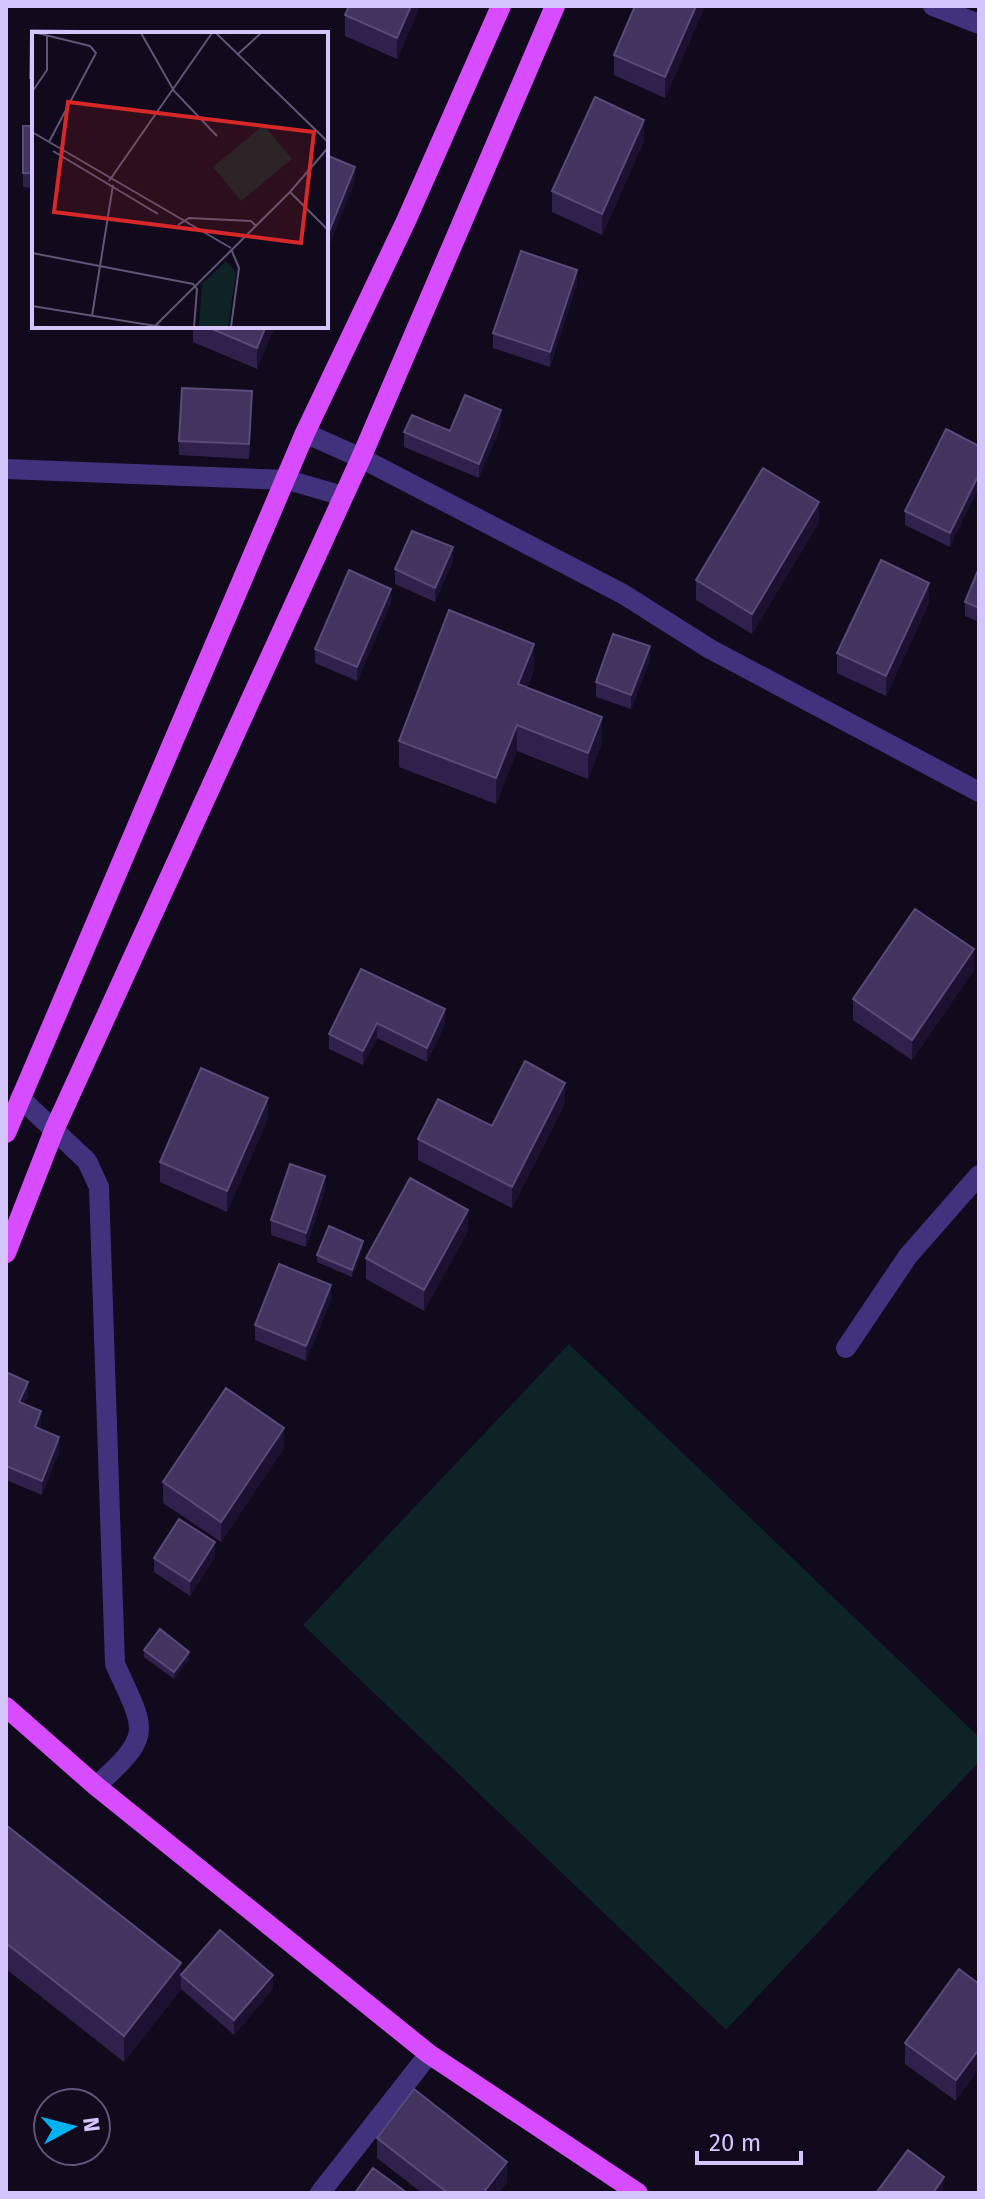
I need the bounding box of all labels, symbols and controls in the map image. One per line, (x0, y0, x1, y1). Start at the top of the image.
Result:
inset map (32, 32, 328, 328)
north arrow (32, 2087, 112, 2167)
scale bar (697, 2115, 801, 2165)
text: N (77, 2116, 106, 2134)
text: 20 m (709, 2129, 761, 2157)

